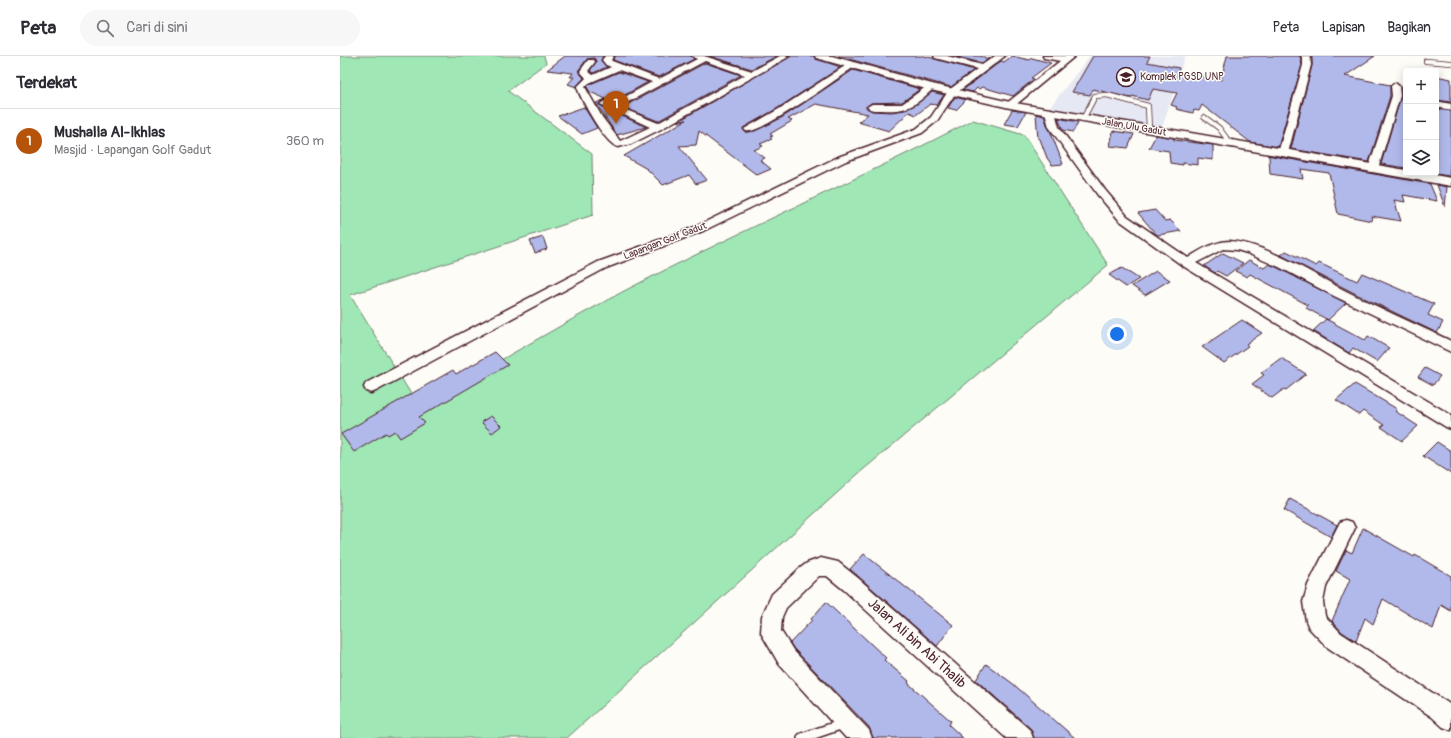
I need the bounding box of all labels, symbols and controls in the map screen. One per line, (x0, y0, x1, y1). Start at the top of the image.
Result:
search box (80, 10, 360, 46)
text: Peta (20, 16, 56, 40)
icon: search (94, 17, 116, 39)
text: Cari di sini (126, 18, 188, 37)
text: Peta (1273, 19, 1299, 36)
text: Lapisan (1321, 19, 1365, 36)
text: Bagikan (1387, 19, 1431, 36)
school or university icon: Komplek PGSD UNP (1115, 66, 1137, 88)
map controls (1403, 68, 1439, 176)
button: + (1403, 68, 1439, 104)
place label: Komplek PGSD UNP (1140, 71, 1224, 83)
text: Terdekat (16, 72, 77, 93)
pin: 1 (603, 91, 629, 124)
button: − (1403, 104, 1439, 140)
street label: Jalan Ulu Gadut (1101, 115, 1168, 139)
text: Mushalla Al-Ikhlas (54, 123, 165, 142)
text: 1 (26, 133, 32, 149)
text: 360 m (286, 133, 324, 149)
button: layers (1403, 140, 1439, 176)
text: Masjid · Lapangan Golf Gadut (54, 142, 211, 158)
street label: Lapangan Golf Gadut (622, 219, 709, 262)
your location (1107, 324, 1127, 344)
street label: Jalan Ali bin Abi Thalib (864, 594, 970, 692)

